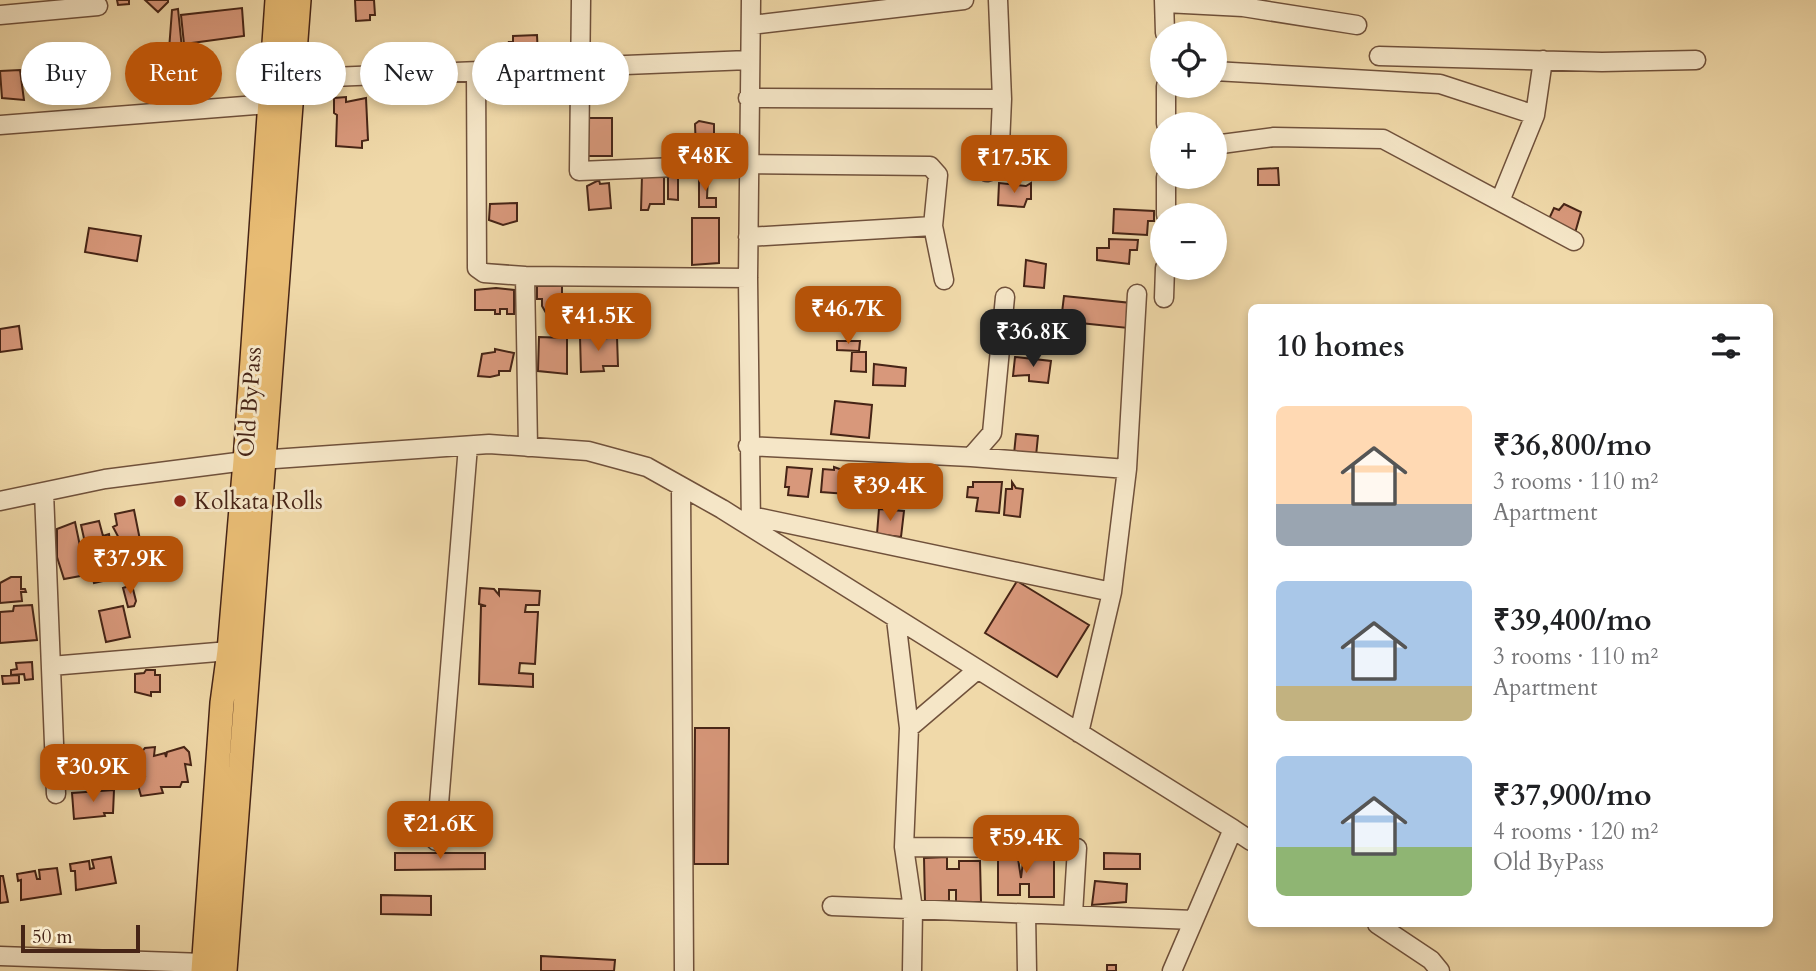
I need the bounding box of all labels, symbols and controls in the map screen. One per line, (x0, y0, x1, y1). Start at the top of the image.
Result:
map controls (1150, 21, 1227, 280)
button: locate (1150, 21, 1227, 98)
chip: Buy (21, 42, 111, 105)
chip: Rent (125, 42, 222, 105)
chip: Filters (236, 42, 346, 105)
chip: New (360, 42, 458, 105)
chip: Apartment (472, 42, 629, 105)
button: + (1150, 112, 1227, 189)
pin: ₹48K (664, 134, 746, 193)
pin: ₹17.5K (957, 136, 1071, 195)
text: ₹48K (677, 140, 733, 171)
text: ₹17.5K (977, 142, 1051, 173)
button: − (1150, 203, 1227, 280)
pin: ₹46.7K (791, 286, 905, 346)
text: ₹46.7K (811, 293, 885, 324)
pin: ₹41.5K (541, 294, 655, 353)
text: ₹41.5K (561, 300, 635, 331)
pin: ₹36.8K (976, 310, 1090, 369)
text: ₹36.8K (996, 316, 1070, 347)
text: 10 homes (1276, 326, 1405, 367)
icon: filters (1707, 327, 1745, 365)
street label: Old ByPass (230, 346, 269, 458)
text: ₹36,800/mo (1493, 425, 1652, 466)
icon: home (1332, 434, 1416, 518)
pin: ₹39.4K (833, 463, 947, 523)
text: 3 rooms · 110 m² (1493, 466, 1658, 497)
text: ₹39.4K (853, 470, 927, 501)
place label: Kolkata Rolls (194, 486, 323, 517)
marker: Kolkata Rolls (172, 493, 188, 509)
text: Apartment (1493, 497, 1597, 528)
pin: ₹37.9K (73, 536, 187, 596)
text: ₹37.9K (93, 543, 167, 574)
text: ₹39,400/mo (1493, 600, 1652, 641)
icon: home (1332, 609, 1416, 693)
text: 3 rooms · 110 m² (1493, 641, 1658, 672)
text: Apartment (1493, 672, 1597, 703)
pin: ₹30.9K (36, 744, 150, 804)
text: ₹30.9K (56, 751, 130, 782)
text: ₹37,900/mo (1493, 775, 1652, 816)
icon: home (1332, 784, 1416, 868)
pin: ₹21.6K (383, 802, 497, 861)
text: ₹21.6K (403, 808, 477, 839)
pin: ₹59.4K (969, 816, 1083, 875)
text: 4 rooms · 120 m² (1493, 816, 1658, 847)
text: ₹59.4K (989, 822, 1063, 853)
text: Old ByPass (1493, 847, 1604, 878)
scale bar (21, 922, 140, 954)
text: 50 m (32, 924, 73, 950)

